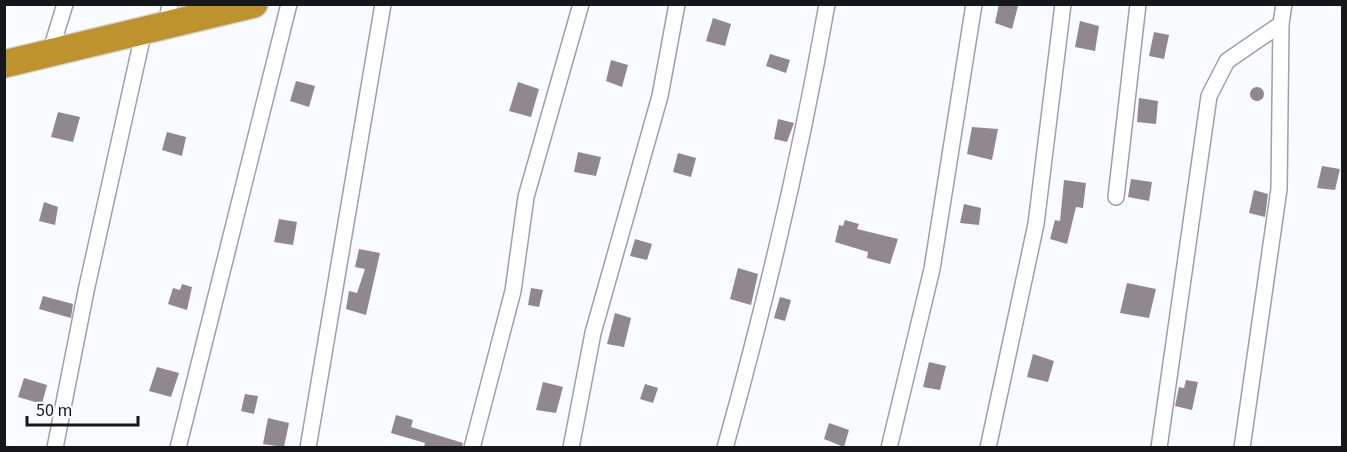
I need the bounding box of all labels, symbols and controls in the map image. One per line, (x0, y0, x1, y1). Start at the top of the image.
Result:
scale bar (27, 389, 138, 427)
text: 50 m (36, 398, 72, 423)

